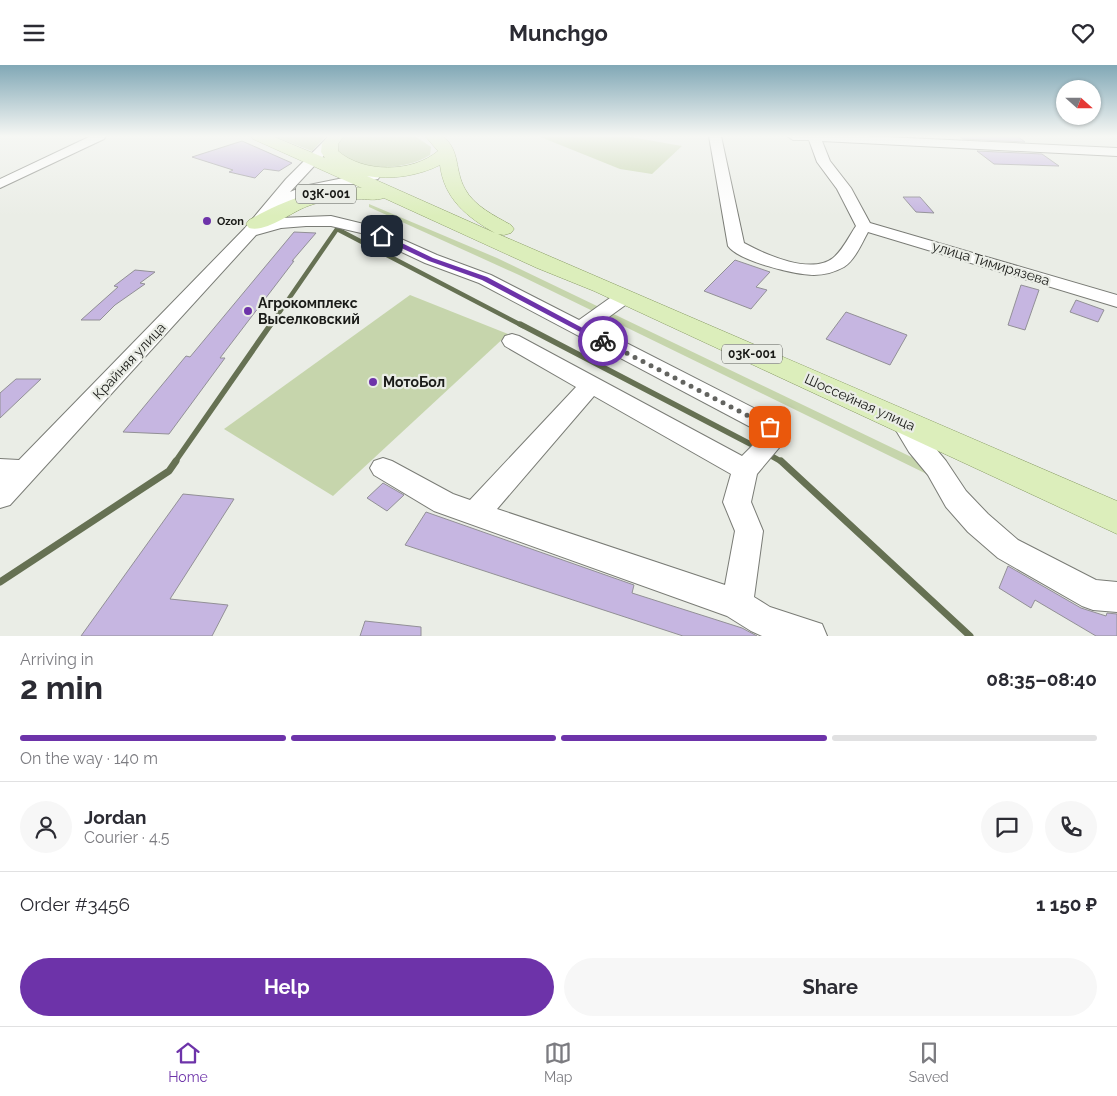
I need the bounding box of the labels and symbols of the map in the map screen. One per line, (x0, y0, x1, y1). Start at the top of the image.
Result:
north arrow (1056, 80, 1101, 125)
road number: 03К-001 (296, 185, 356, 203)
marker: Ozon (201, 215, 213, 227)
place label: Ozon (217, 215, 244, 228)
pin (361, 215, 403, 257)
street label: улица Тимирязева (930, 237, 1052, 289)
place label: Агрокомплекс Выселковский (258, 295, 360, 327)
marker: Агрокомплекс Выселковский (242, 305, 254, 317)
courier (578, 316, 628, 366)
street label: Крайняя улица (89, 319, 169, 403)
road number: 03К-001 (722, 345, 782, 363)
street label: Шоссейная улица (802, 370, 918, 434)
place label: МотоБол (383, 374, 445, 390)
marker: МотоБол (367, 376, 379, 388)
pin (749, 406, 791, 448)

